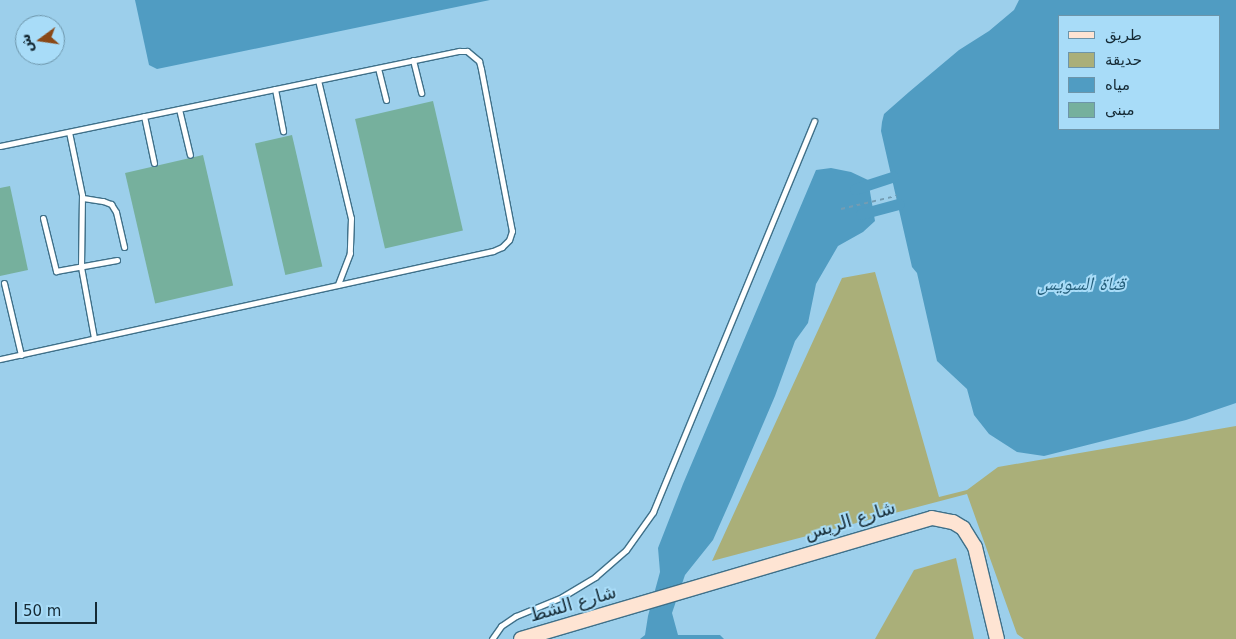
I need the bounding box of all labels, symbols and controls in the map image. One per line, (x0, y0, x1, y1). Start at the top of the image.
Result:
north arrow (15, 15, 65, 65)
legend (1058, 15, 1221, 130)
text: طريق (1105, 26, 1142, 44)
text: ش (16, 32, 37, 55)
text: حديقة (1105, 51, 1142, 69)
text: مياه (1105, 76, 1130, 94)
text: مبنى (1105, 101, 1135, 119)
water label: قناة السويس (1037, 273, 1125, 295)
street label: شارع الريس (802, 497, 898, 545)
street label: شارع الشط (527, 581, 619, 627)
scale bar (18, 592, 100, 624)
text: 50 m (23, 602, 61, 620)

